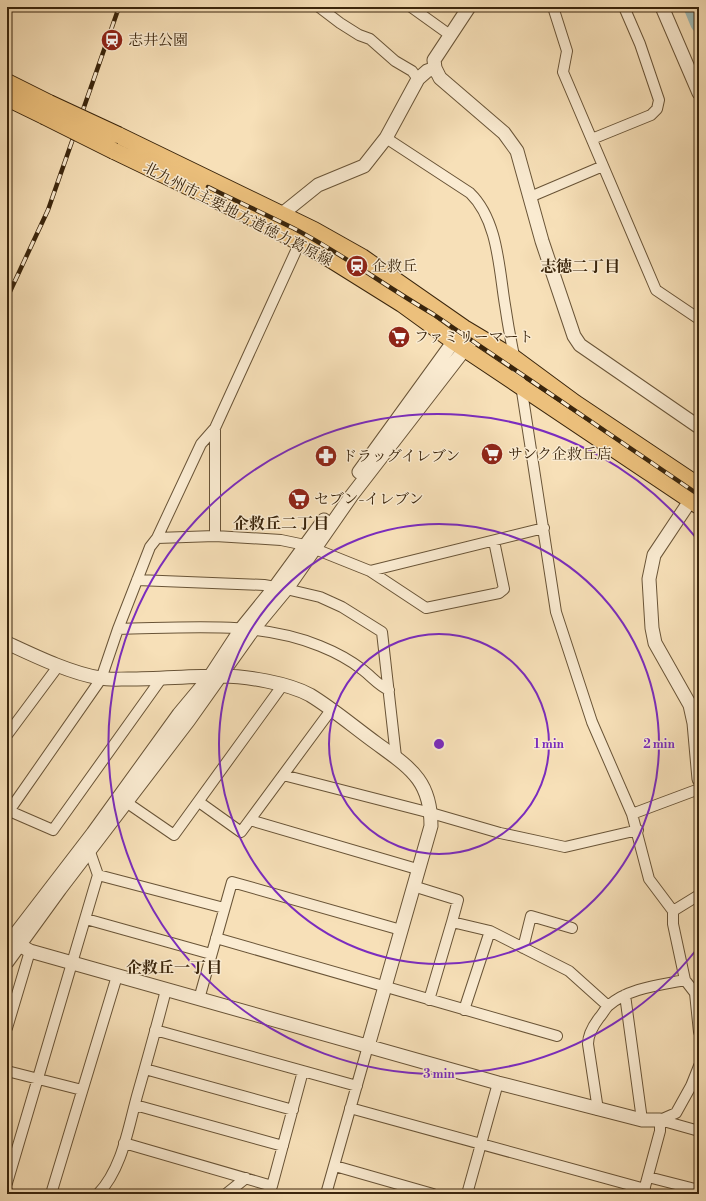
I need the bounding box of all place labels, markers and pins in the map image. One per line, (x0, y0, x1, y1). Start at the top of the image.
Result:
station icon: 志井公園 (99, 27, 125, 53)
place label: 志井公園 (128, 31, 188, 50)
station icon: 企救丘 (344, 253, 370, 279)
place label: 企救丘 (372, 257, 417, 276)
supermarket icon: ファミリーマート (386, 324, 412, 350)
place label: ファミリーマート (414, 328, 534, 347)
supermarket icon: サンク企救丘店 (479, 441, 505, 467)
pharmacy icon: ドラッグイレブン (313, 443, 339, 469)
place label: サンク企救丘店 (508, 445, 612, 464)
place label: ドラッグイレブン (342, 447, 460, 466)
supermarket icon: セブン-イレブン (286, 486, 312, 512)
place label: セブン-イレブン (314, 490, 424, 509)
centre of rings (432, 737, 446, 751)

